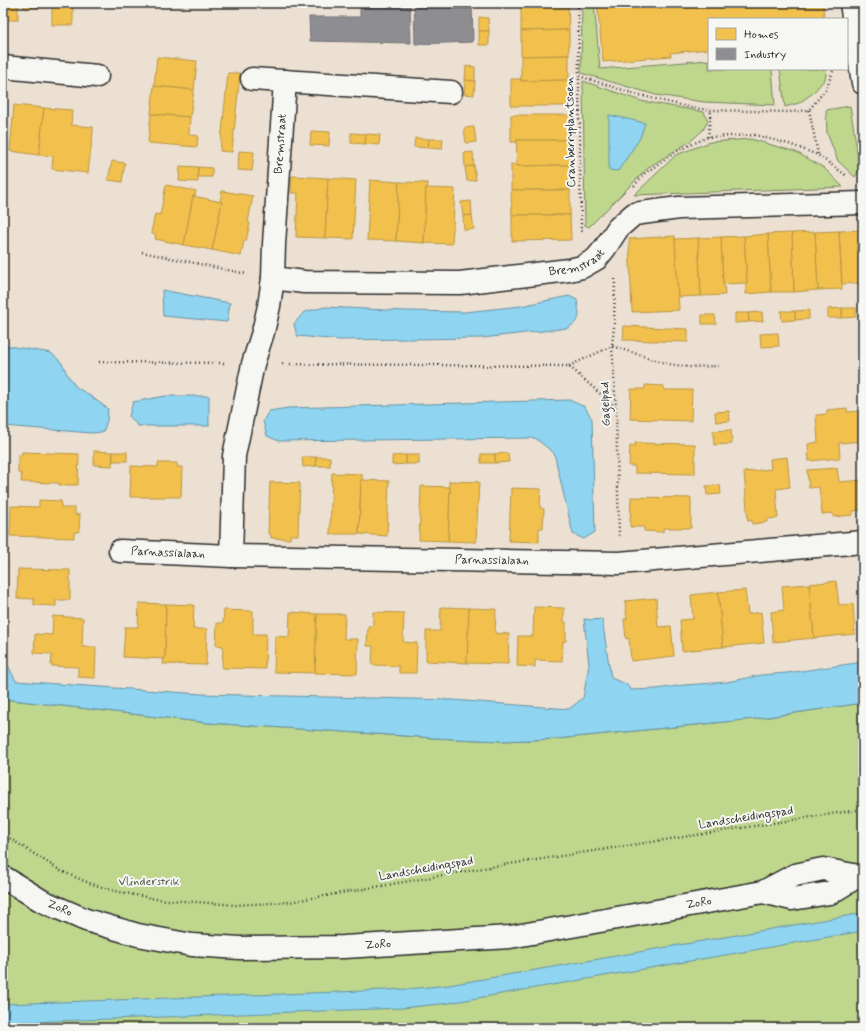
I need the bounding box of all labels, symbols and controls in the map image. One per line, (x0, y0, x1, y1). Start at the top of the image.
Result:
legend (708, 18, 848, 70)
text: Homes (744, 27, 779, 43)
text: Industry (744, 47, 786, 63)
street label: Cranberryplantsoen (562, 76, 580, 188)
street label: Bremstraat (271, 113, 291, 174)
street label: Bremstraat (548, 245, 609, 280)
street label: Gagelpad (597, 381, 616, 427)
street label: Parnassialaan (131, 544, 205, 563)
street label: Parnassialaan (455, 552, 529, 569)
street label: Landscheidingspad (698, 803, 794, 833)
street label: Landscheidingspad (378, 853, 474, 885)
park label: Vlinderstrik (119, 874, 180, 890)
street label: ZoRo (685, 893, 713, 914)
street label: ZoRo (45, 896, 75, 921)
street label: ZoRo (365, 936, 392, 954)

